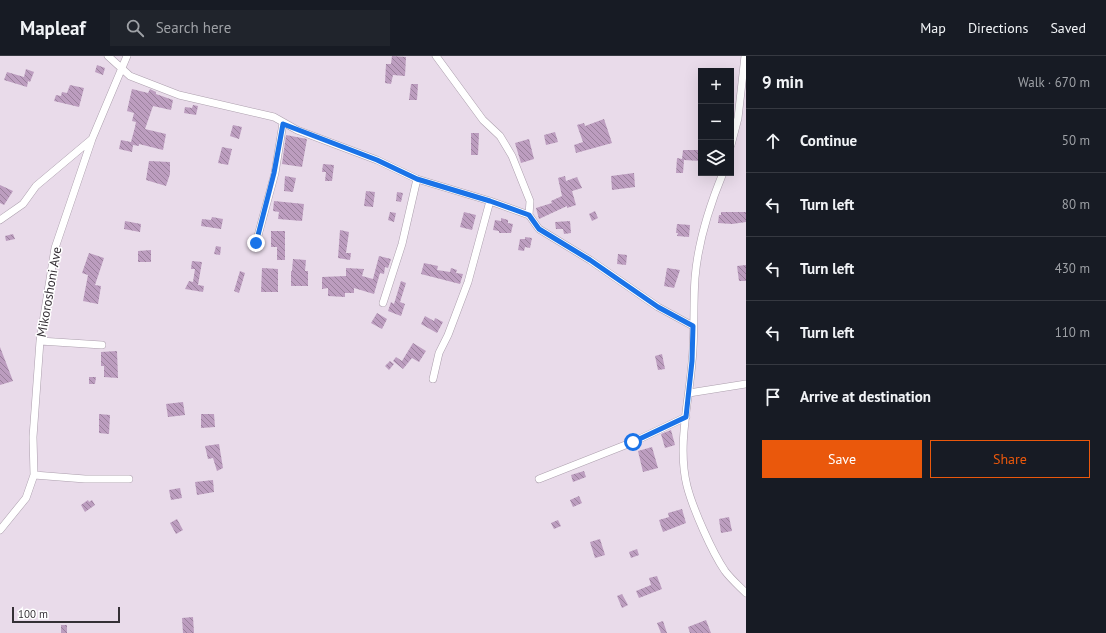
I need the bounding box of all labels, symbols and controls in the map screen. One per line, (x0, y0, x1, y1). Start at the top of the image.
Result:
search box (110, 10, 390, 46)
text: Mapleaf (20, 16, 86, 40)
icon: search (124, 17, 146, 39)
text: Search here (156, 18, 231, 37)
text: Map (920, 19, 946, 37)
text: Directions (968, 19, 1028, 37)
text: Saved (1050, 19, 1086, 37)
map controls (698, 68, 734, 176)
button: + (698, 68, 734, 104)
text: 9 min (762, 71, 803, 93)
text: Walk · 670 m (1018, 74, 1090, 91)
button: − (698, 104, 734, 140)
icon: ahead (762, 130, 784, 152)
text: Continue (800, 131, 857, 150)
text: 50 m (1062, 132, 1090, 149)
button: layers (698, 140, 734, 176)
icon: left (762, 194, 784, 216)
text: Turn left (800, 195, 854, 214)
text: 80 m (1062, 196, 1090, 213)
route end (247, 234, 265, 252)
street label: Mikoroshoni Ave (33, 246, 65, 338)
icon: left (762, 258, 784, 280)
text: Turn left (800, 259, 854, 278)
text: 430 m (1055, 260, 1090, 277)
icon: left (762, 322, 784, 344)
text: Turn left (800, 323, 854, 342)
text: 110 m (1055, 324, 1090, 341)
icon: arrive (762, 386, 784, 408)
text: Arrive at destination (800, 387, 931, 406)
route start (624, 433, 642, 451)
button: Save (762, 440, 922, 478)
button: Share (930, 440, 1090, 478)
scale bar (12, 605, 120, 624)
text: 100 m (18, 607, 48, 621)

